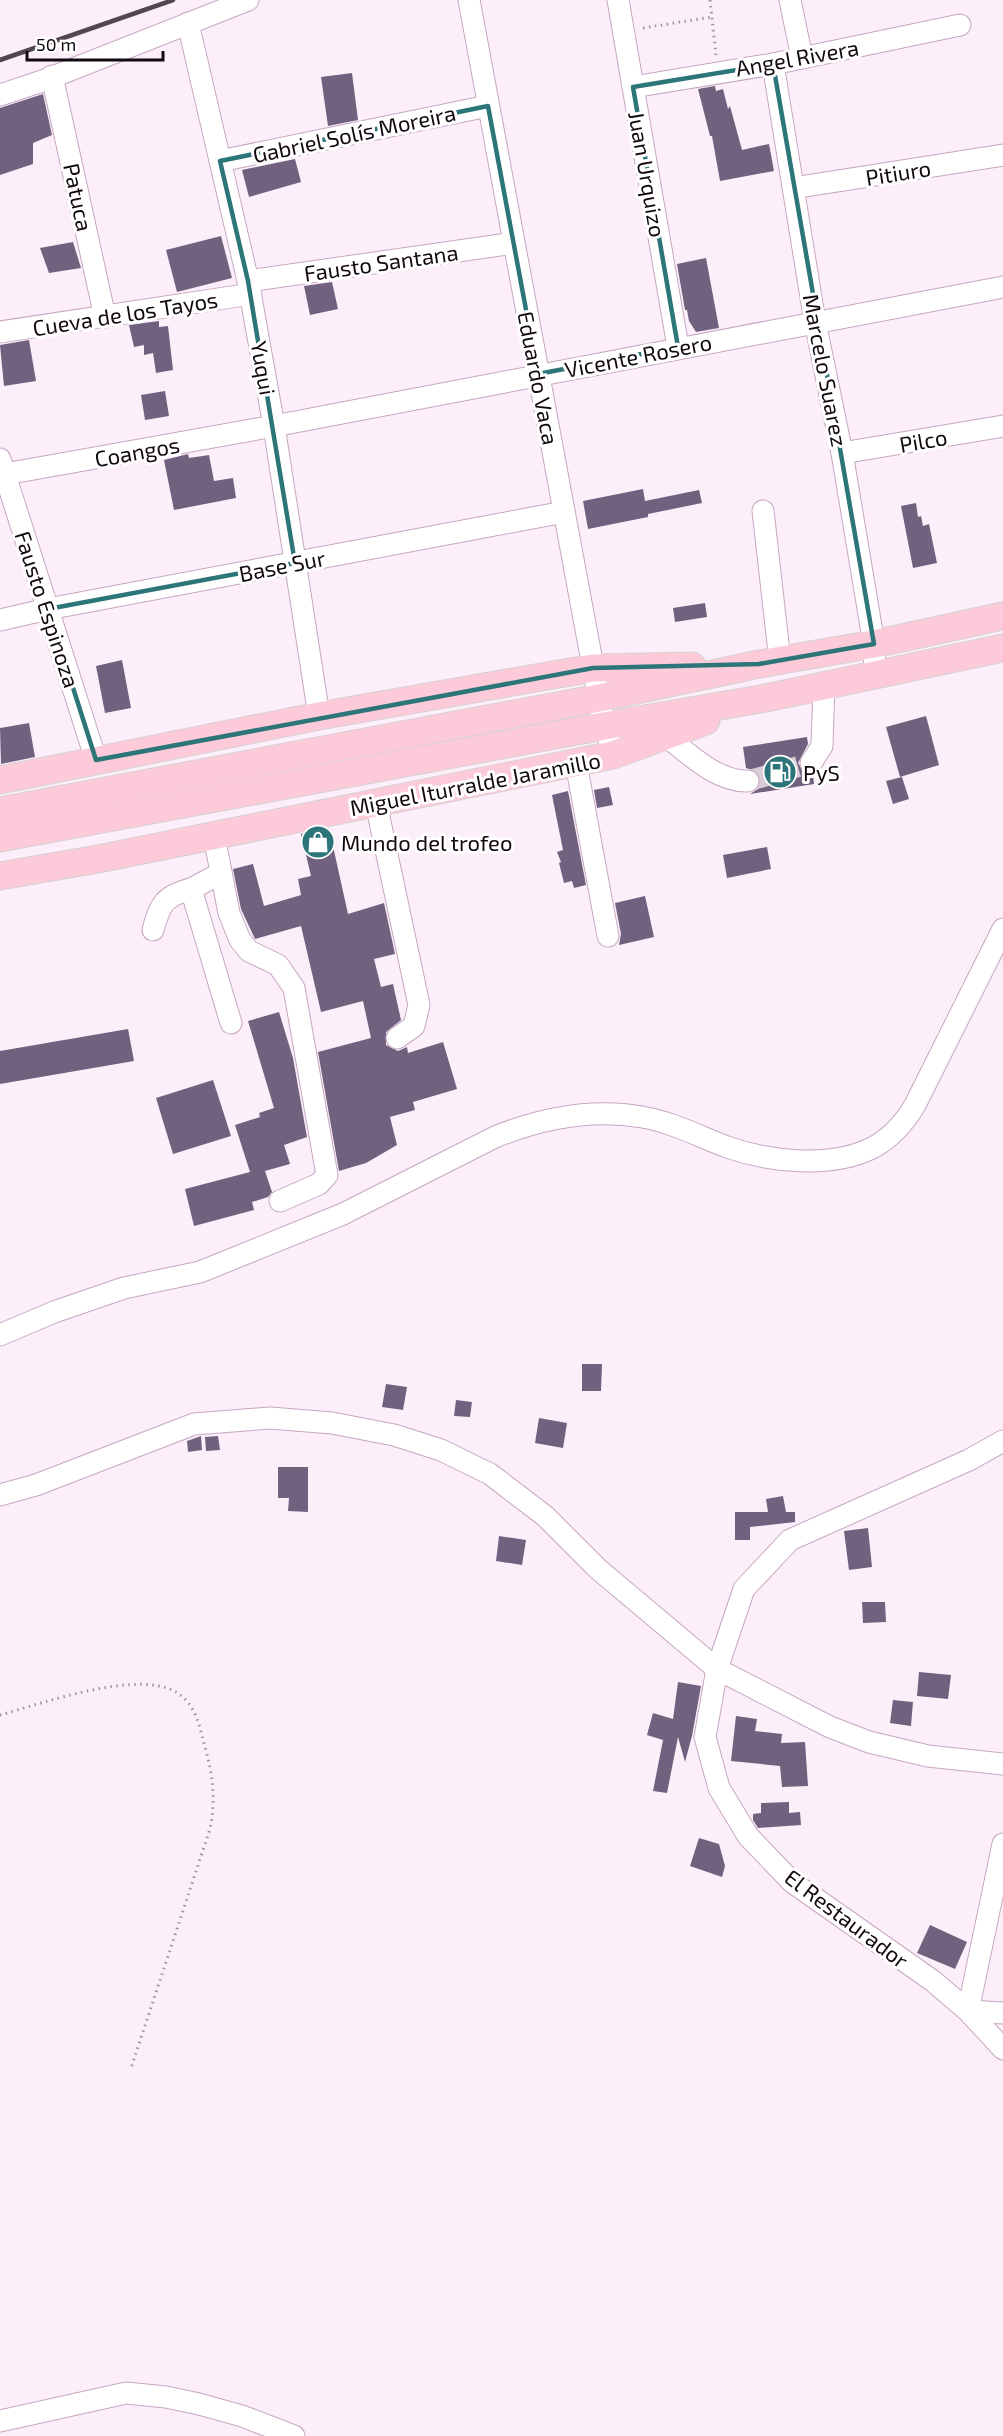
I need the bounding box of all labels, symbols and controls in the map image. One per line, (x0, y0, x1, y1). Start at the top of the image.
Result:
scale bar (27, 24, 164, 62)
text: 50 m (36, 33, 76, 55)
street label: Angel Rivera (733, 33, 861, 81)
street label: Gabriel Solís Moreira (250, 99, 458, 167)
street label: Juan Urquizo (624, 109, 672, 239)
street label: Pitiuro (863, 154, 933, 190)
street label: Patuca (59, 161, 99, 233)
street label: Fausto Santana (302, 238, 460, 286)
street label: Cueva de los Tayos (30, 286, 220, 340)
street label: Marcelo Suarez (798, 292, 854, 448)
street label: Eduardo Vaca (513, 309, 565, 447)
street label: Vicente Rosero (562, 328, 714, 382)
street label: Yuqui (246, 339, 282, 397)
street label: Pilco (897, 423, 949, 457)
street label: Coangos (93, 431, 181, 471)
street label: Fausto Espinoza (10, 527, 86, 691)
street label: Base Sur (237, 544, 328, 586)
street label: Miguel Iturralde Jaramillo (347, 746, 603, 820)
fuel station icon: PyS (762, 754, 798, 790)
place label: PyS (803, 759, 840, 785)
shop icon: Mundo del trofeo (300, 824, 336, 860)
place label: Mundo del trofeo (341, 829, 512, 855)
street label: El Restaurador (780, 1863, 914, 1973)

